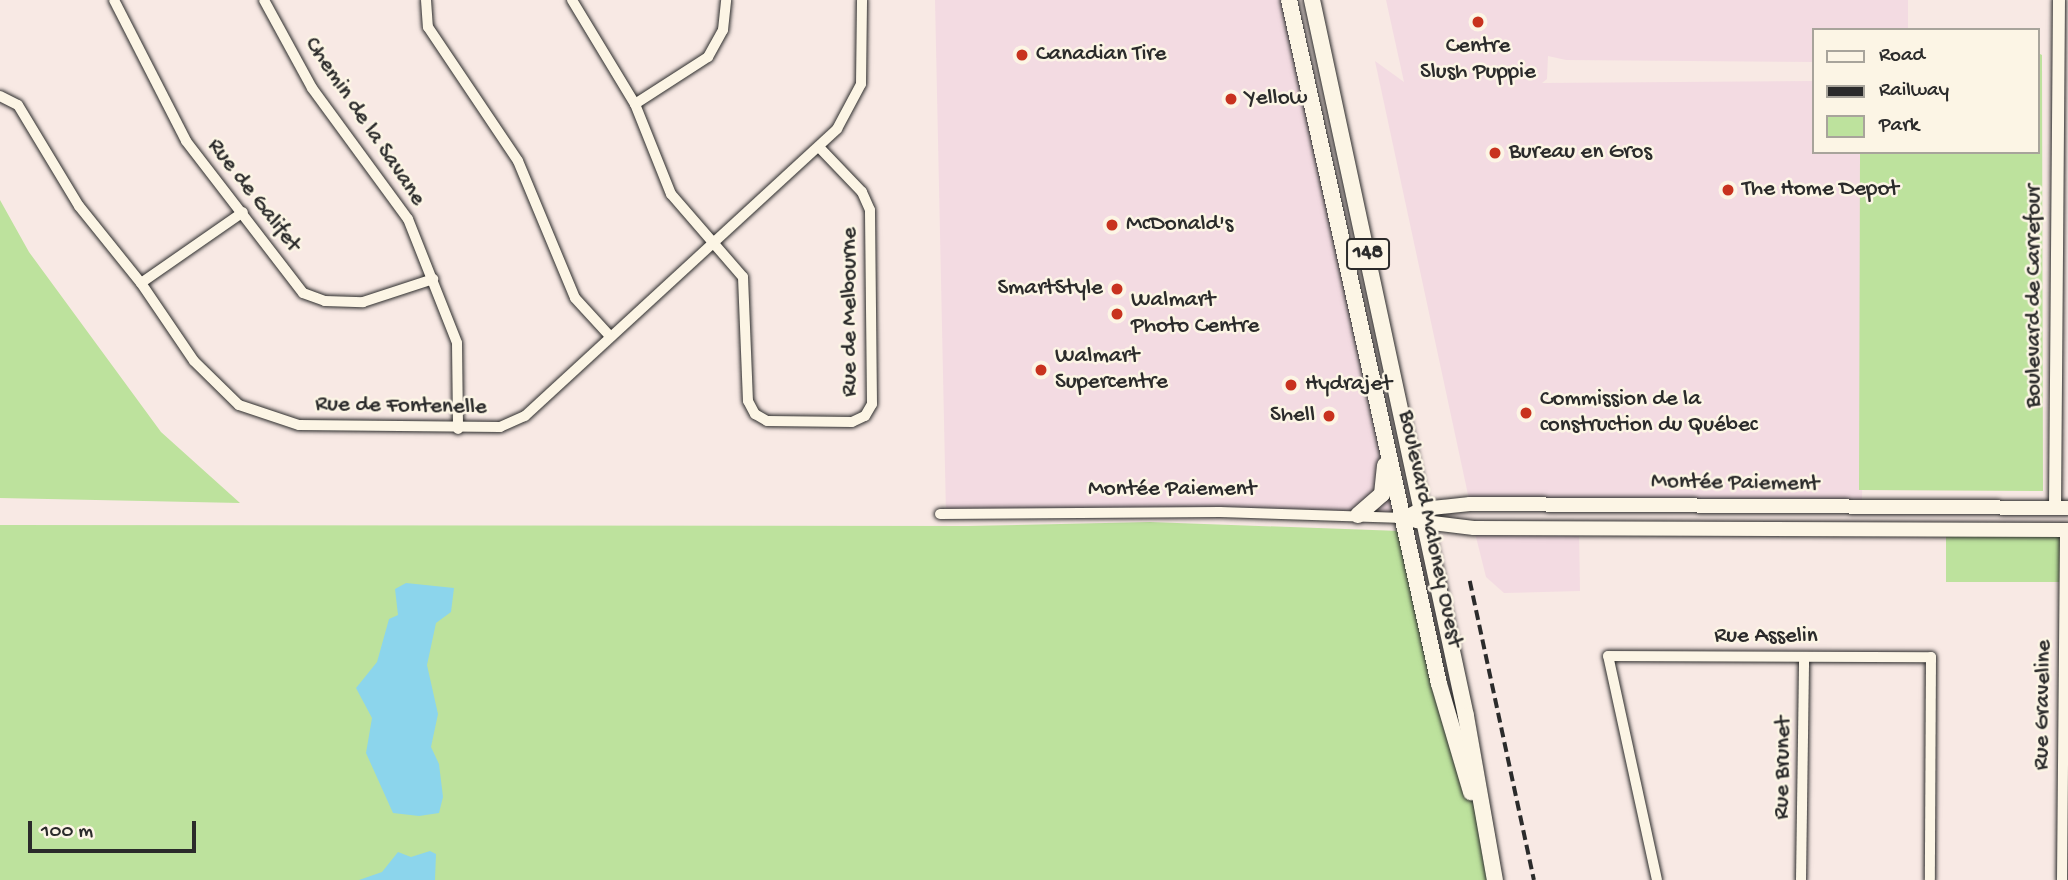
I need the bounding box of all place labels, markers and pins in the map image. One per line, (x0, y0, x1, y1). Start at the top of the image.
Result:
marker: Centre Slush Puppie (1470, 14, 1486, 30)
place label: Centre Slush Puppie (1420, 33, 1536, 87)
place label: Canadian Tire (1036, 41, 1166, 69)
marker: Canadian Tire (1014, 47, 1030, 63)
place label: Yellow (1245, 85, 1307, 113)
marker: Yellow (1223, 91, 1239, 107)
place label: Bureau en Gros (1509, 139, 1652, 167)
marker: Bureau en Gros (1487, 145, 1503, 161)
place label: The Home Depot (1742, 176, 1899, 204)
marker: The Home Depot (1720, 182, 1736, 198)
place label: McDonald's (1126, 211, 1233, 239)
marker: McDonald's (1104, 217, 1120, 233)
place label: SmartStyle (997, 275, 1103, 303)
marker: SmartStyle (1109, 281, 1125, 297)
place label: Walmart Photo Centre (1131, 287, 1259, 341)
marker: Walmart Photo Centre (1109, 306, 1125, 322)
place label: Walmart Supercentre (1055, 343, 1168, 397)
marker: Walmart Supercentre (1033, 362, 1049, 378)
place label: Hydrajet (1305, 371, 1392, 399)
marker: Hydrajet (1283, 377, 1299, 393)
place label: Commission de la construction du Québec (1540, 386, 1758, 440)
place label: Shell (1270, 402, 1315, 430)
marker: Commission de la construction du Québec (1518, 405, 1534, 421)
marker: Shell (1321, 408, 1337, 424)

